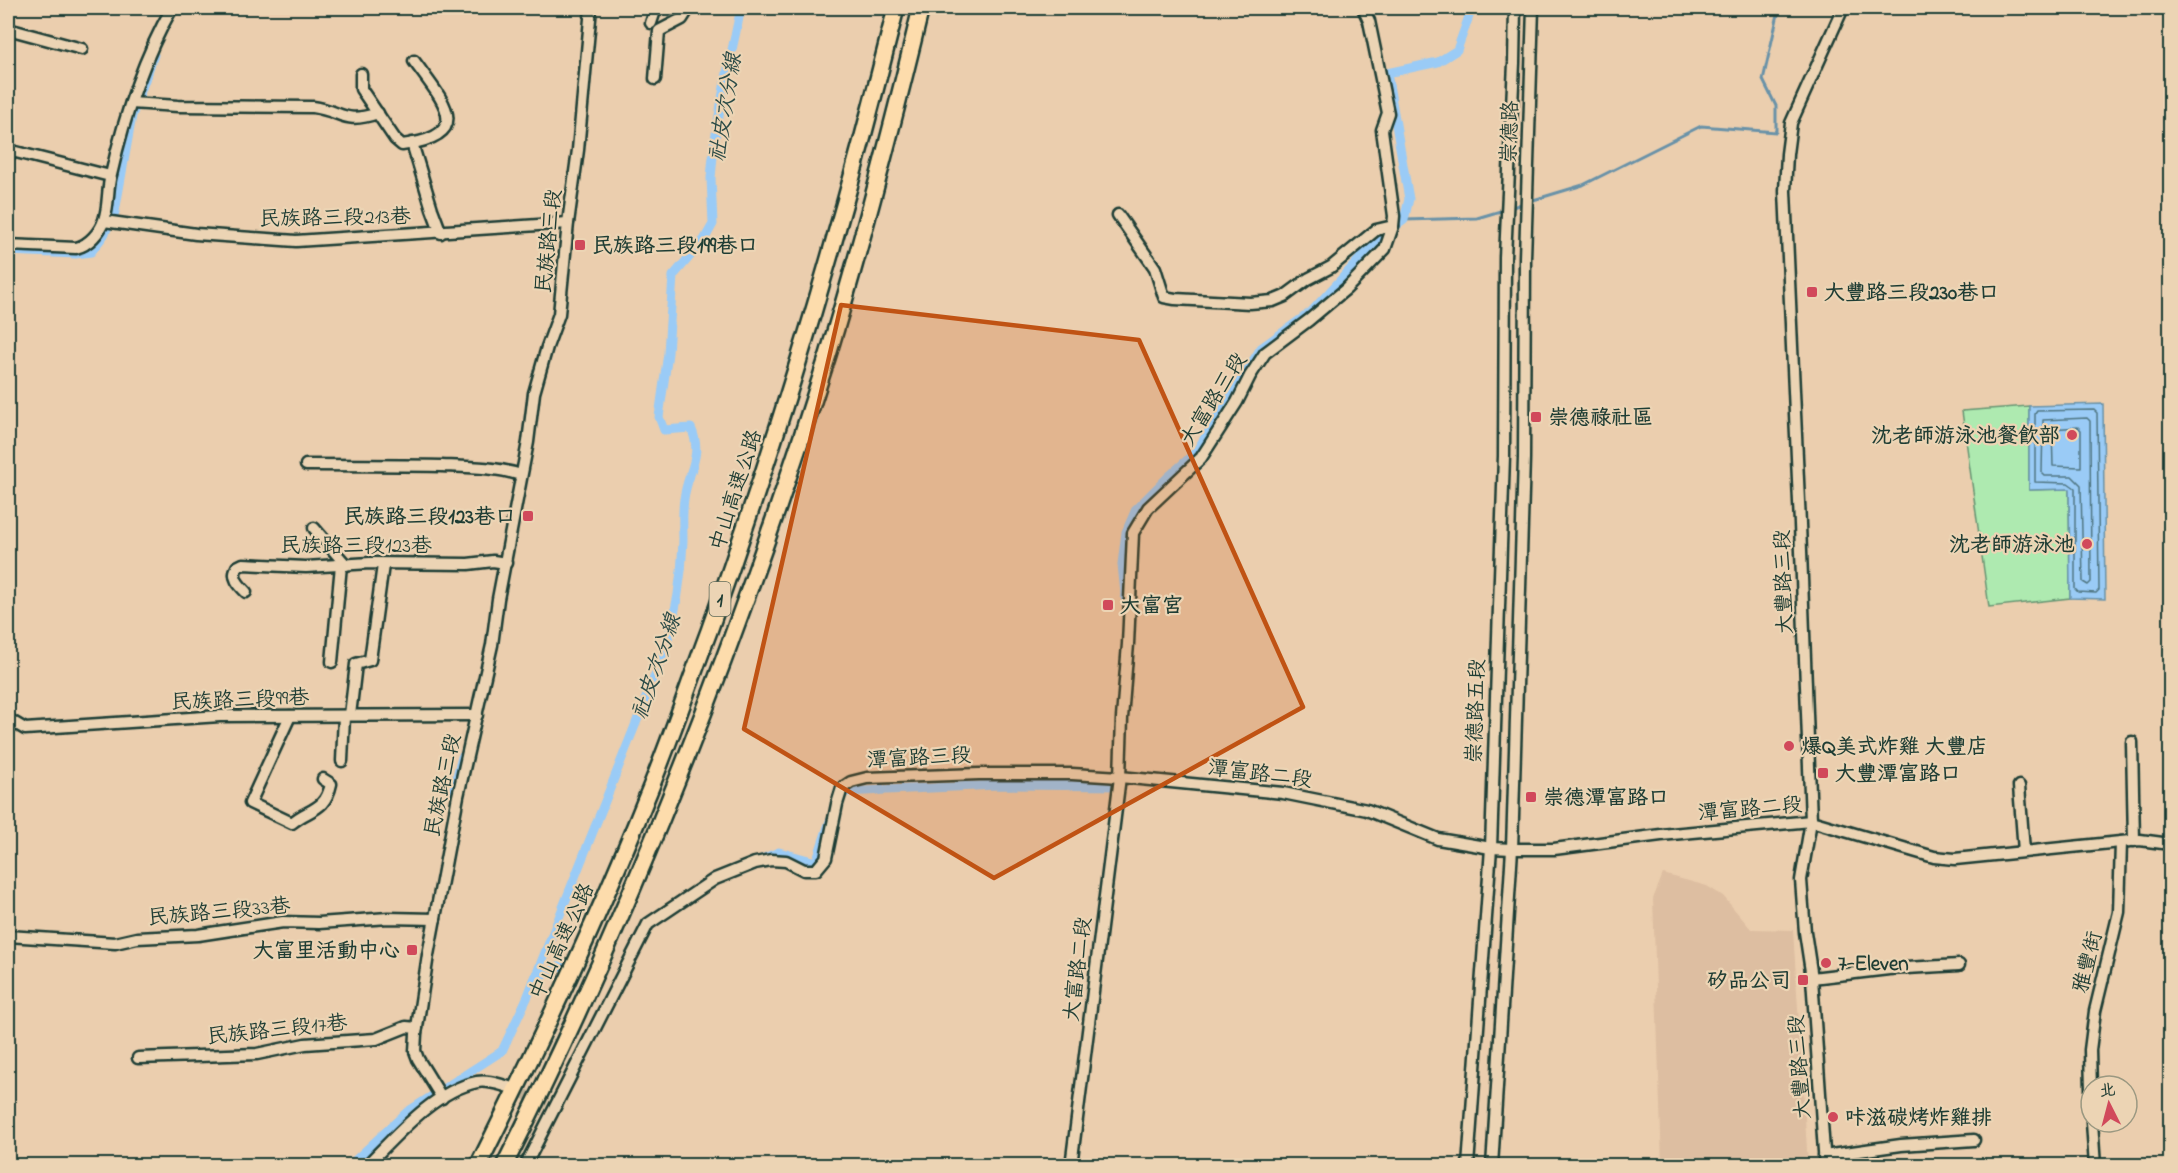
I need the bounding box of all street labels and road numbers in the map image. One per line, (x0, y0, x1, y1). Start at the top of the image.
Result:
street label: 崇德路 (1495, 100, 1527, 164)
street label: 民族路三段 (530, 187, 570, 295)
street label: 民族路三段213巷 (259, 203, 411, 235)
street label: 大富路三段 (1174, 348, 1255, 453)
street label: 中山高速公路 (703, 426, 771, 555)
street label: 大豐路三段 (1768, 529, 1802, 635)
street label: 民族路三段123巷 (280, 532, 432, 562)
road number: 1 (710, 582, 730, 616)
street label: 崇德路五段 (1460, 658, 1494, 764)
street label: 民族路三段99巷 (170, 684, 310, 718)
street label: 民族路三段 (418, 731, 470, 840)
street label: 潭富路三段 (866, 741, 972, 777)
street label: 潭富路二段 (1206, 754, 1314, 796)
street label: 潭富路二段 (1697, 790, 1804, 830)
street label: 中山高速公路 (523, 878, 603, 1005)
street label: 民族路三段33巷 (146, 892, 292, 934)
street label: 大富路二段 (1058, 915, 1100, 1023)
street label: 雅豐街 (2067, 928, 2111, 997)
street label: 民族路三段17巷 (205, 1009, 349, 1053)
street label: 大豐路三段 (1782, 1013, 1820, 1120)

